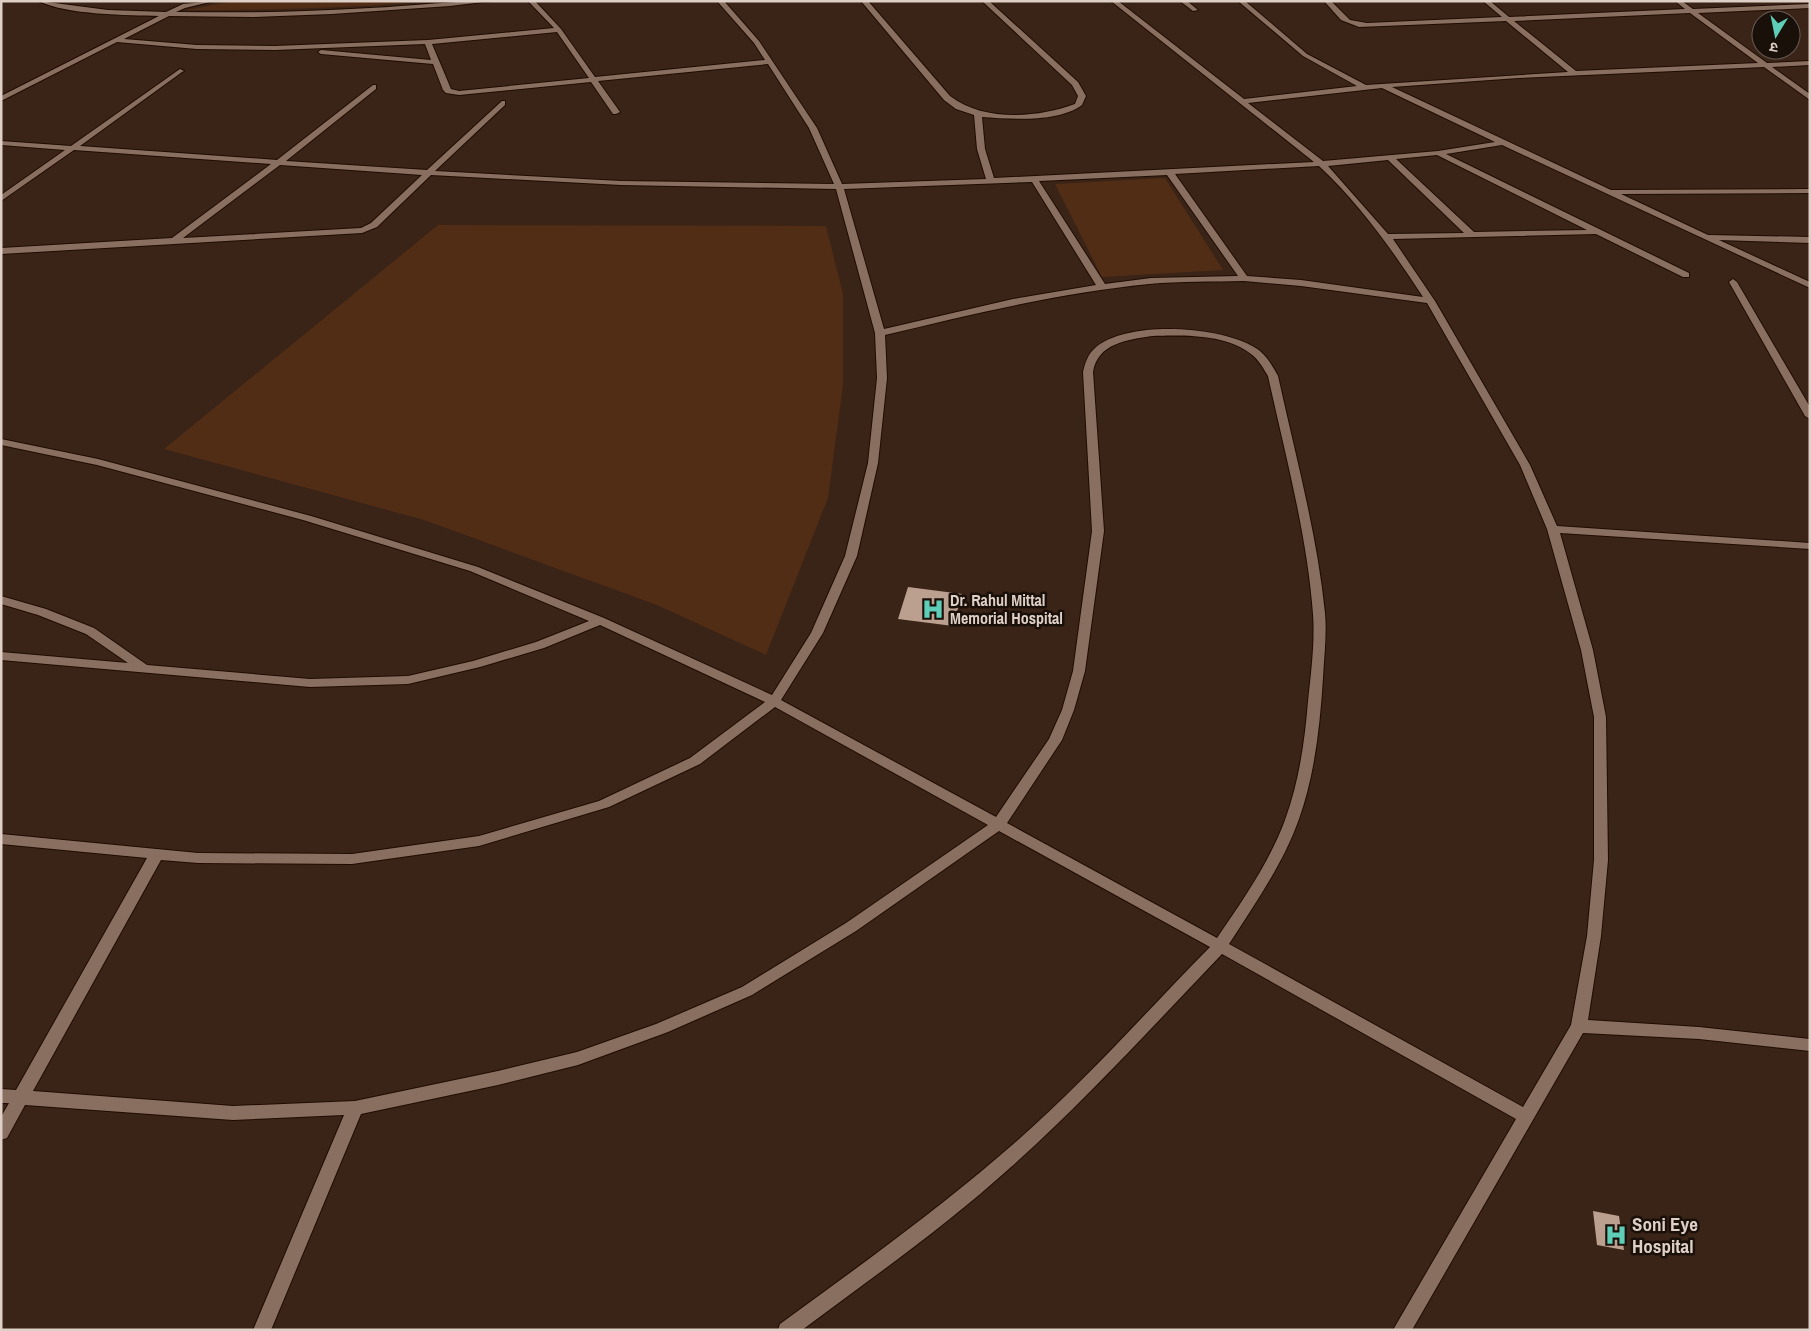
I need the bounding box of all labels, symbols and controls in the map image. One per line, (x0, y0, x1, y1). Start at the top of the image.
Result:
north arrow (1751, 10, 1801, 60)
text: उ (1767, 38, 1779, 57)
place label: Dr. Rahul Mittal Memorial Hospital (950, 589, 1063, 629)
hospital icon: Dr. Rahul Mittal Memorial Hospital (920, 596, 946, 622)
place label: Soni Eye Hospital (1632, 1211, 1698, 1259)
hospital icon: Soni Eye Hospital (1603, 1222, 1629, 1248)

